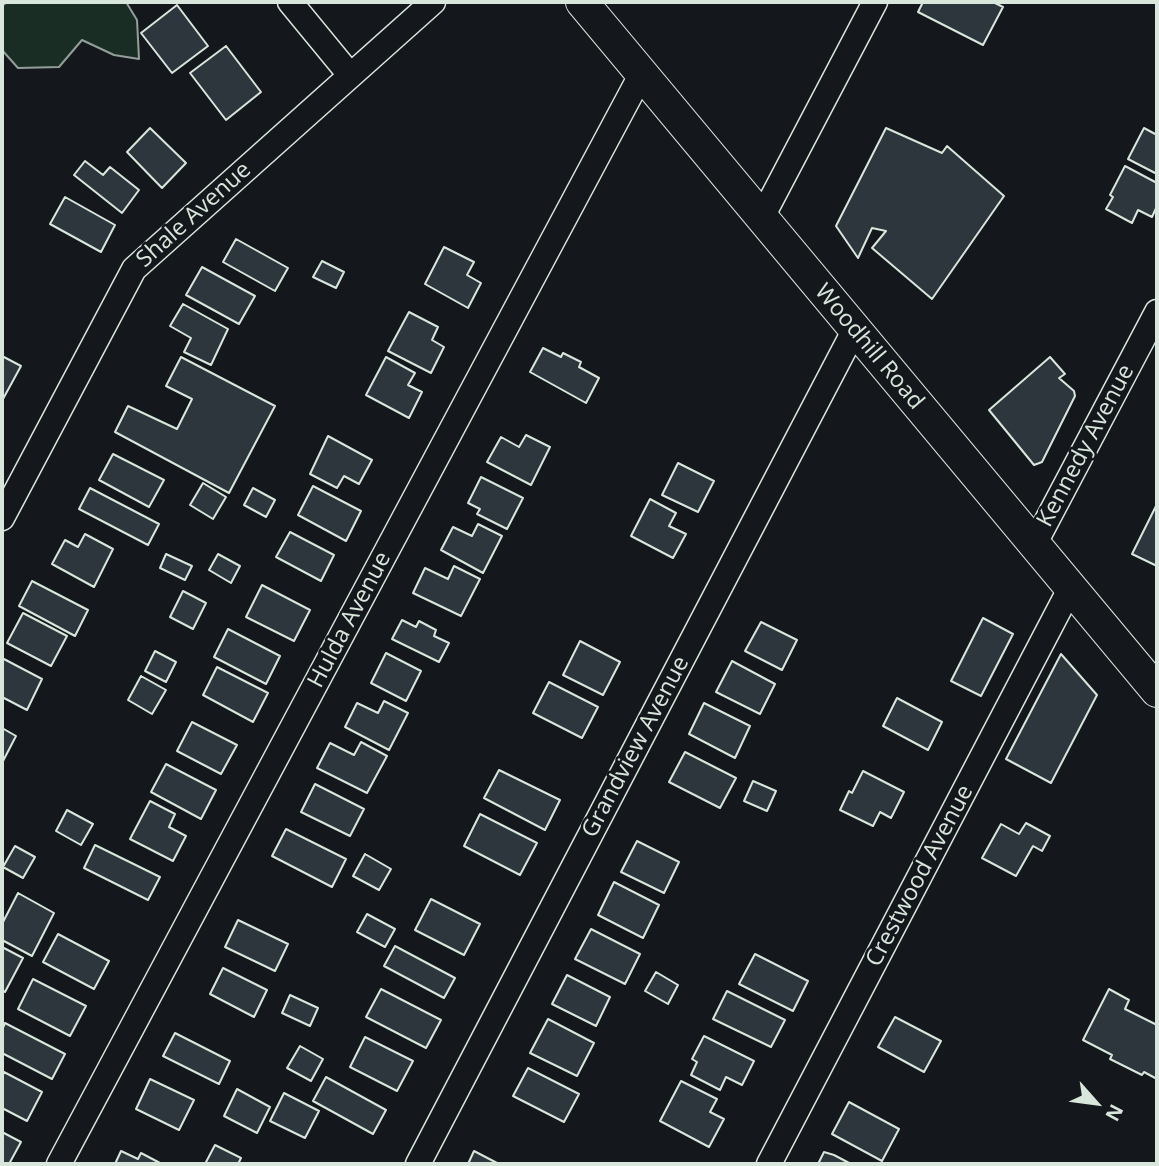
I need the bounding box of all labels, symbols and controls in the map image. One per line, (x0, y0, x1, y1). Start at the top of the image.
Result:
street label: Shale Avenue (131, 156, 257, 274)
street label: Woodhill Road (808, 279, 930, 415)
street label: Kennedy Avenue (1032, 360, 1140, 532)
street label: Hulda Avenue (303, 547, 397, 693)
street label: Grandview Avenue (577, 652, 695, 842)
street label: Crestwood Avenue (860, 781, 980, 971)
north arrow (1061, 1068, 1131, 1138)
text: N (1099, 1100, 1130, 1126)

